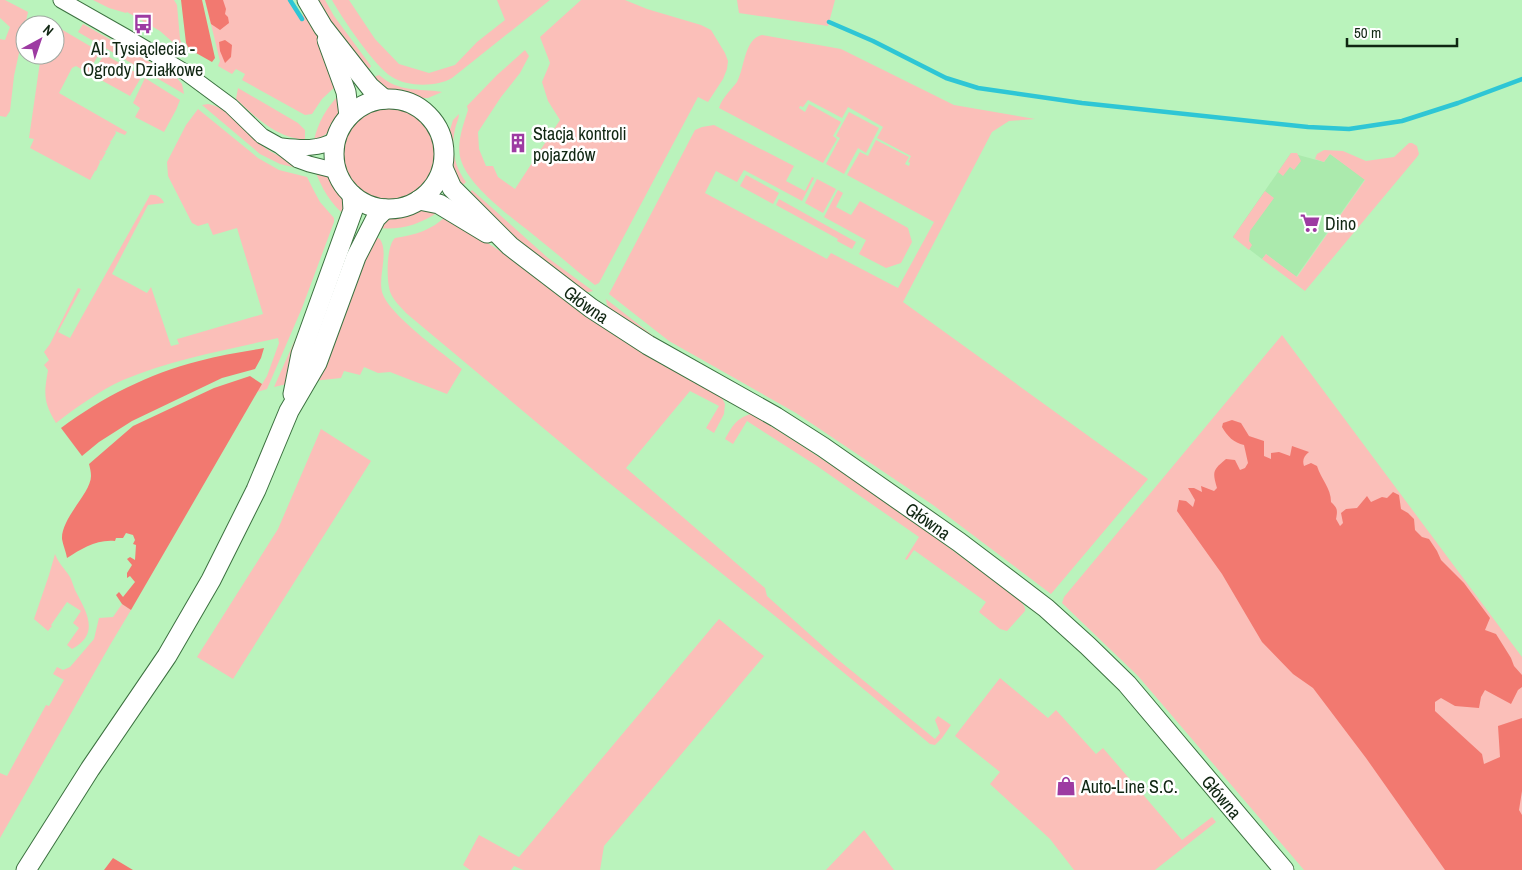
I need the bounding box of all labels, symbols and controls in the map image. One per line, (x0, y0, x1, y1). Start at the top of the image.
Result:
bus stop icon: Al. Tysiąclecia - Ogrody Działkowe (132, 13, 154, 35)
north arrow (15, 15, 65, 65)
scale bar (1347, 15, 1457, 47)
text: N (39, 20, 57, 40)
text: 50 m (1354, 22, 1381, 43)
place label: Al. Tysiąclecia - Ogrody Działkowe (83, 36, 203, 82)
place label: Stacja kontroli pojazdów (533, 121, 627, 167)
building icon: Stacja kontroli pojazdów (507, 132, 529, 154)
place label: Dino (1325, 211, 1356, 236)
supermarket icon: Dino (1299, 212, 1321, 234)
street label: Główna (559, 279, 614, 329)
street label: Główna (901, 496, 956, 545)
street label: Główna (1196, 769, 1248, 824)
place label: Auto-Line S.C. (1080, 774, 1178, 799)
shop icon: Auto-Line S.C. (1055, 775, 1077, 797)

